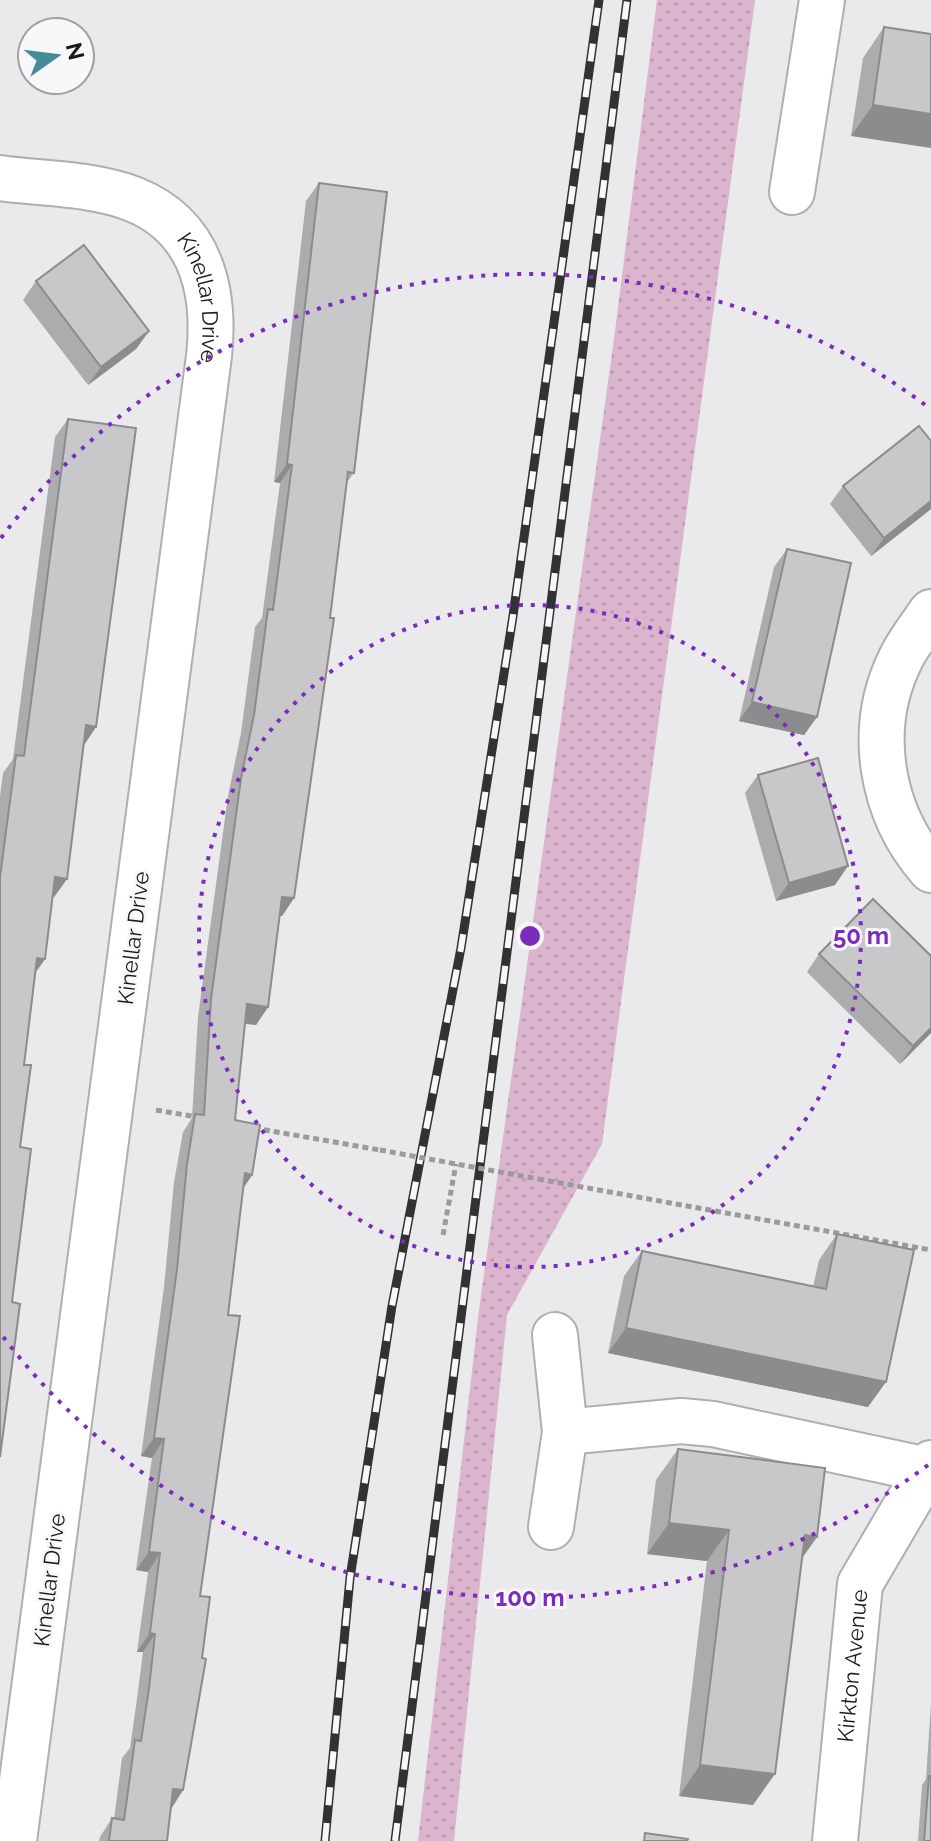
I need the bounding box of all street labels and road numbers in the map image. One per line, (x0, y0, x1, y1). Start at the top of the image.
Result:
street label: Kinellar Drive (172, 227, 224, 365)
street label: Kinellar Drive (112, 870, 154, 1006)
street label: Kinellar Drive (28, 1512, 70, 1648)
street label: Kirkton Avenue (832, 1588, 872, 1744)

